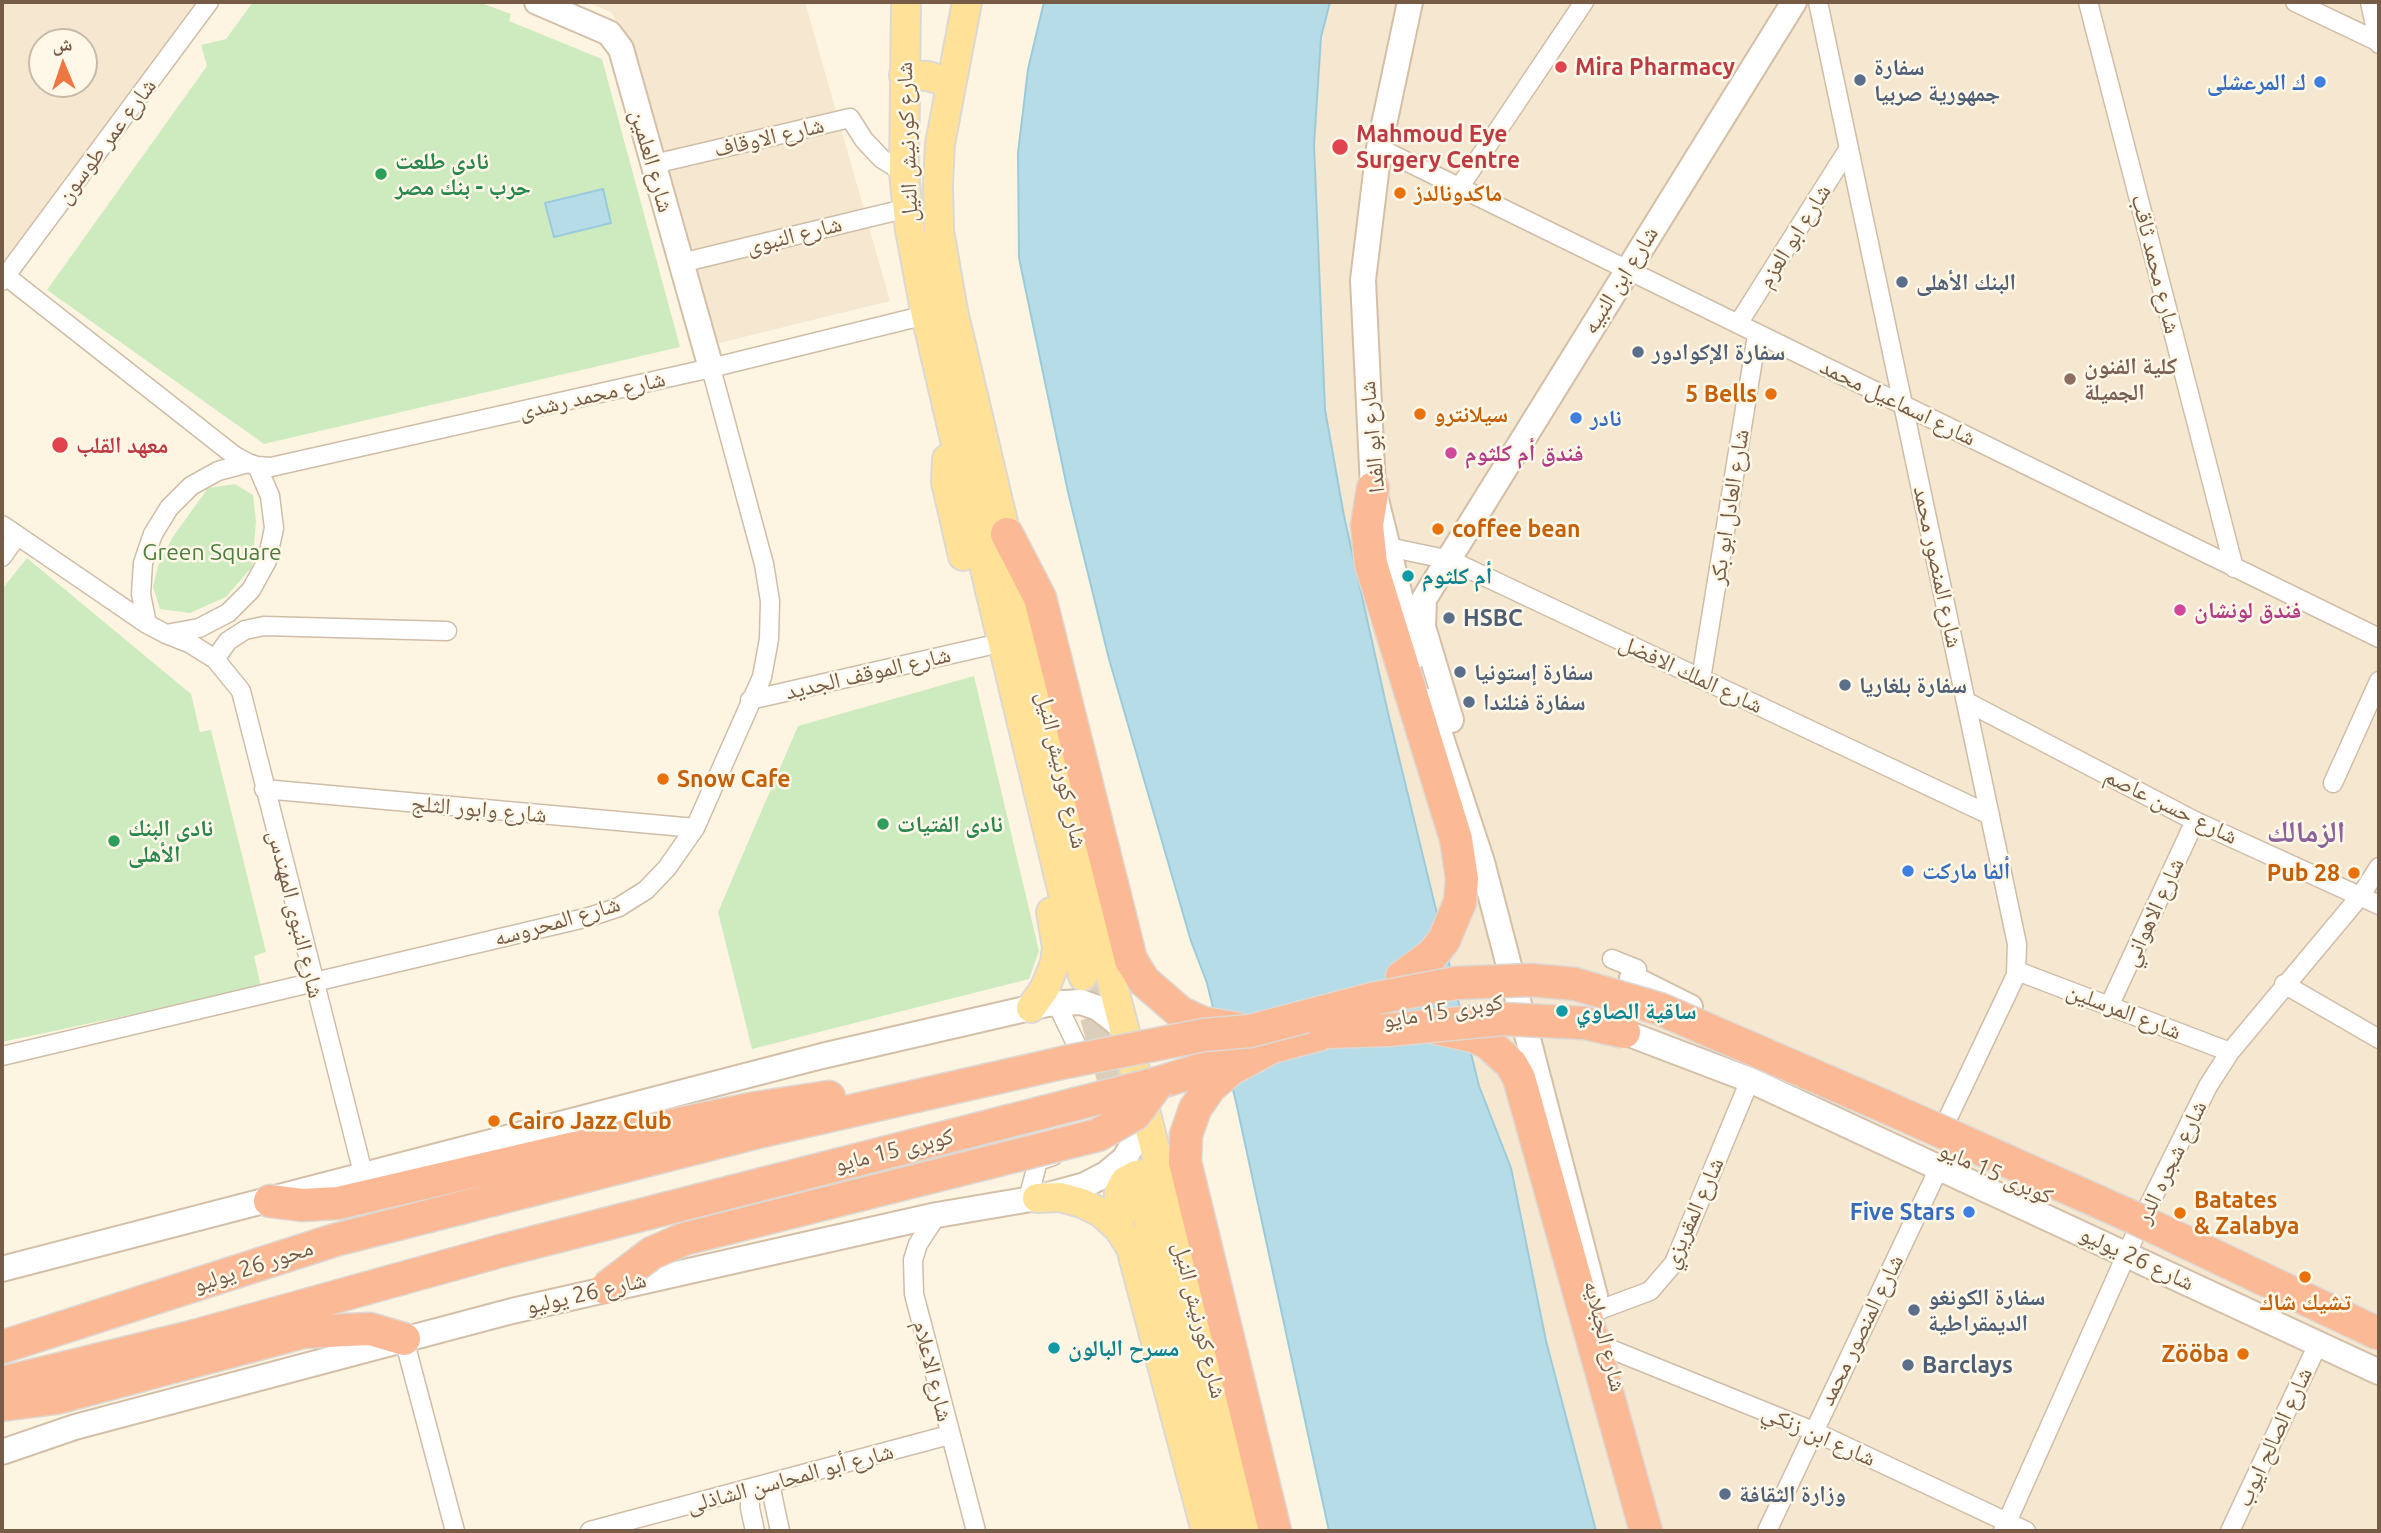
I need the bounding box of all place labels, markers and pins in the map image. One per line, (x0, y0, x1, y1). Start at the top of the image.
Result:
place label: Mira Pharmacy (1575, 53, 1735, 81)
place label: سفارة جمهورية صربيا (1874, 53, 2000, 107)
marker: Mira Pharmacy (1553, 59, 1569, 75)
place label: ك المرعشلى (2207, 68, 2306, 96)
marker: سفارة جمهورية صربيا (1852, 72, 1868, 88)
marker: ك المرعشلى (2312, 74, 2328, 90)
place label: Mahmoud Eye Surgery Centre (1356, 120, 1520, 174)
marker: Mahmoud Eye Surgery Centre (1330, 137, 1350, 157)
place label: نادى طلعت حرب - بنك مصر (395, 147, 531, 201)
marker: نادى طلعت حرب - بنك مصر (373, 166, 389, 182)
place label: ماكدونالدز (1414, 179, 1502, 207)
marker: ماكدونالدز (1392, 185, 1408, 201)
place label: البنك الأهلى (1916, 268, 2016, 296)
marker: البنك الأهلى (1894, 274, 1910, 290)
place label: سفارة الإكوادور (1652, 338, 1785, 366)
marker: سفارة الإكوادور (1630, 344, 1646, 360)
place label: كلية الفنون الجميلة (2084, 352, 2177, 406)
marker: كلية الفنون الجميلة (2062, 371, 2078, 387)
place label: 5 Bells (1685, 380, 1757, 408)
marker: 5 Bells (1763, 386, 1779, 402)
place label: سيلانترو (1434, 400, 1508, 428)
place label: نادر (1590, 404, 1622, 432)
marker: سيلانترو (1412, 406, 1428, 422)
marker: نادر (1568, 410, 1584, 426)
place label: معهد القلب (76, 431, 168, 459)
marker: معهد القلب (50, 435, 70, 455)
place label: فندق أم كلثوم (1465, 439, 1584, 467)
marker: فندق أم كلثوم (1443, 445, 1459, 461)
place label: coffee bean (1452, 515, 1580, 543)
marker: coffee bean (1430, 521, 1446, 537)
place label: أم كلثوم (1422, 562, 1492, 590)
marker: أم كلثوم (1400, 568, 1416, 584)
place label: فندق لونشان (2194, 596, 2301, 624)
marker: فندق لونشان (2172, 602, 2188, 618)
place label: HSBC (1463, 604, 1523, 632)
marker: HSBC (1441, 610, 1457, 626)
place label: سفارة إستونيا (1474, 658, 1593, 686)
marker: سفارة إستونيا (1452, 664, 1468, 680)
place label: سفارة بلغاريا (1859, 671, 1967, 699)
marker: سفارة بلغاريا (1837, 677, 1853, 693)
place label: سفارة فنلندا (1483, 688, 1586, 716)
marker: سفارة فنلندا (1461, 694, 1477, 710)
place label: Snow Cafe (677, 765, 791, 793)
marker: Snow Cafe (655, 771, 671, 787)
place label: نادى الفتيات (897, 810, 1003, 838)
place label: نادى البنك الأهلى (128, 814, 213, 868)
marker: نادى الفتيات (875, 816, 891, 832)
marker: نادى البنك الأهلى (106, 833, 122, 849)
place label: ألفا ماركت (1922, 857, 2010, 885)
place label: Pub 28 (2267, 859, 2340, 887)
marker: ألفا ماركت (1900, 863, 1916, 879)
marker: Pub 28 (2346, 865, 2362, 881)
place label: ساقية الصاوي (1576, 997, 1697, 1025)
marker: ساقية الصاوي (1554, 1003, 1570, 1019)
place label: Cairo Jazz Club (508, 1107, 672, 1135)
marker: Cairo Jazz Club (486, 1113, 502, 1129)
place label: Batates & Zalabya (2194, 1186, 2300, 1240)
place label: Five Stars (1850, 1198, 1955, 1226)
marker: Five Stars (1961, 1204, 1977, 1220)
marker: Batates & Zalabya (2172, 1205, 2188, 1221)
marker: تشيك شاك (2297, 1269, 2313, 1285)
place label: سفارة الكونغو الديمقراطية (1928, 1283, 2045, 1337)
place label: تشيك شاك (2259, 1288, 2351, 1316)
marker: سفارة الكونغو الديمقراطية (1906, 1302, 1922, 1318)
place label: مسرح البالون (1068, 1334, 1179, 1362)
marker: مسرح البالون (1046, 1340, 1062, 1356)
place label: Zööba (2161, 1340, 2229, 1368)
marker: Zööba (2235, 1346, 2251, 1362)
place label: Barclays (1922, 1351, 2013, 1379)
marker: Barclays (1900, 1357, 1916, 1373)
place label: وزارة الثقافة (1739, 1480, 1846, 1508)
marker: وزارة الثقافة (1717, 1486, 1733, 1502)

